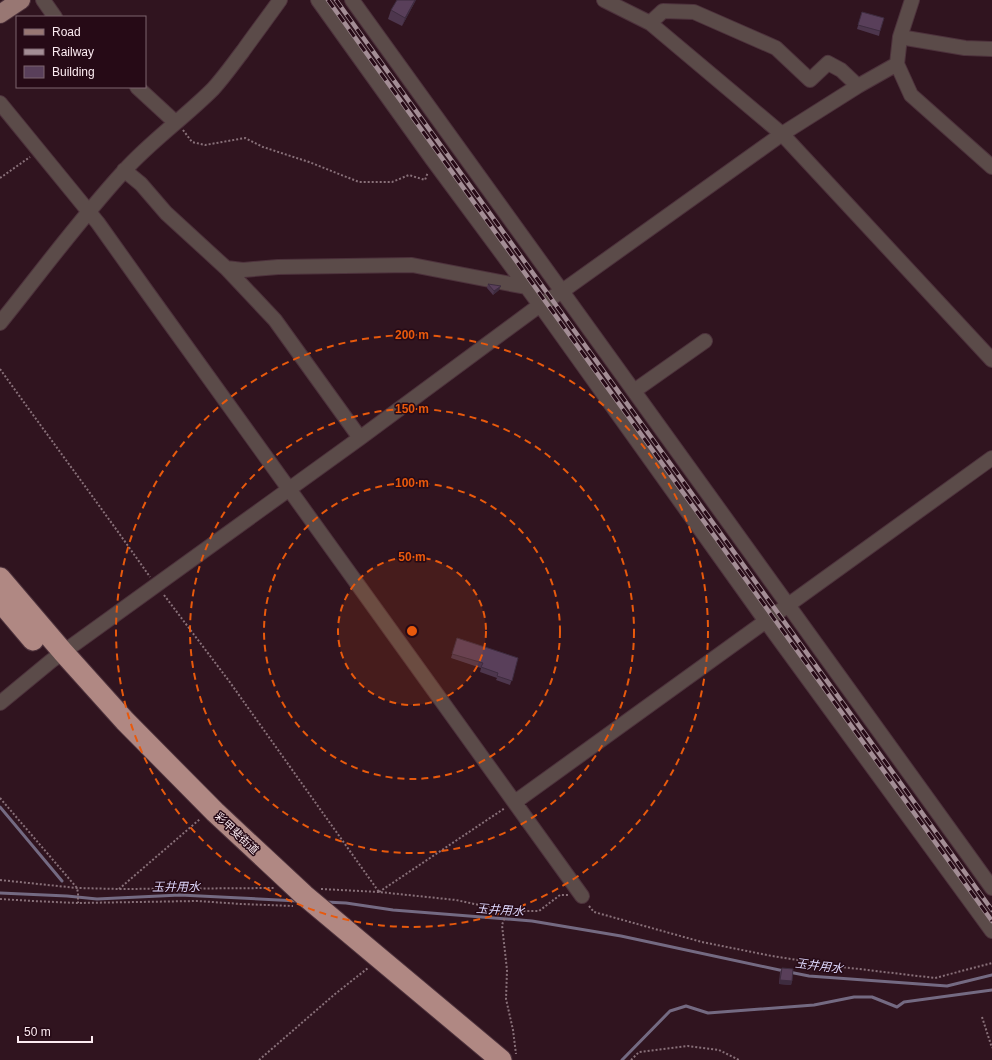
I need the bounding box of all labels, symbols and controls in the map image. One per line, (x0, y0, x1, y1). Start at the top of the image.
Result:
legend (16, 16, 146, 88)
text: Road (52, 25, 81, 39)
text: Railway (52, 45, 94, 59)
text: Building (52, 65, 95, 79)
text: 200 m (395, 328, 429, 342)
text: 150 m (395, 402, 429, 416)
text: 100 m (395, 476, 429, 490)
text: 50 m (398, 550, 426, 564)
centre of rings (405, 624, 419, 638)
street label: 彩甲斐街道 (213, 810, 261, 856)
water label: 玉井用水 (152, 880, 202, 894)
water label: 玉井用水 (476, 901, 526, 919)
water label: 玉井用水 (794, 956, 846, 976)
scale bar (18, 1018, 92, 1044)
text: 50 m (24, 1025, 51, 1039)

